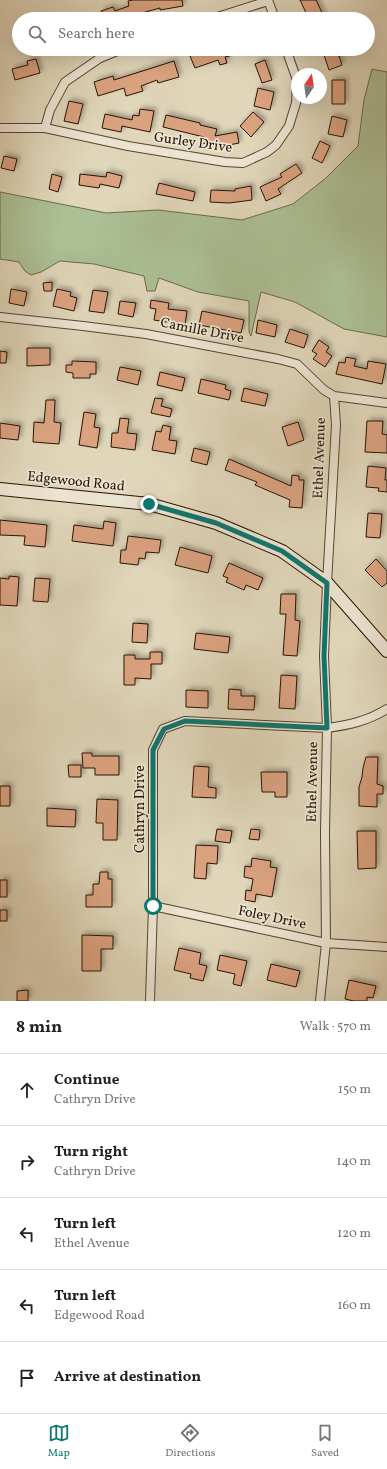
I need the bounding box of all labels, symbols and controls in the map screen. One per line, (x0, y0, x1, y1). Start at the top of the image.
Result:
search box (12, 12, 375, 56)
icon: search (26, 23, 48, 45)
text: Search here (58, 24, 135, 45)
north arrow (291, 68, 327, 104)
street label: Gurley Drive (153, 128, 234, 158)
street label: Camille Drive (159, 314, 246, 348)
street label: Ethel Avenue (309, 417, 331, 499)
street label: Edgewood Road (26, 467, 126, 497)
route end (140, 495, 158, 513)
street label: Ethel Avenue (303, 741, 323, 823)
street label: Cathryn Drive (131, 765, 150, 853)
route start (144, 897, 162, 915)
street label: Foley Drive (236, 902, 308, 935)
text: 8 min (16, 1016, 62, 1039)
text: Walk · 570 m (300, 1018, 371, 1036)
text: Continue (54, 1070, 119, 1091)
icon: ahead (16, 1079, 38, 1101)
text: 150 m (338, 1081, 371, 1099)
text: Cathryn Drive (54, 1091, 136, 1109)
text: Turn right (54, 1142, 128, 1163)
icon: right (16, 1151, 38, 1173)
text: 140 m (337, 1153, 371, 1171)
text: Cathryn Drive (54, 1163, 136, 1181)
text: Turn left (54, 1214, 116, 1235)
icon: left (16, 1223, 38, 1245)
text: 120 m (337, 1225, 371, 1243)
text: Ethel Avenue (54, 1235, 129, 1253)
text: Turn left (54, 1286, 116, 1307)
icon: left (16, 1295, 38, 1317)
text: 160 m (337, 1297, 371, 1315)
text: Edgewood Road (54, 1307, 145, 1325)
icon: arrive (16, 1367, 38, 1389)
text: Arrive at destination (54, 1367, 201, 1388)
tab: Map (48, 1422, 70, 1461)
tab: Directions (165, 1422, 216, 1461)
tab: Saved (311, 1422, 339, 1461)

